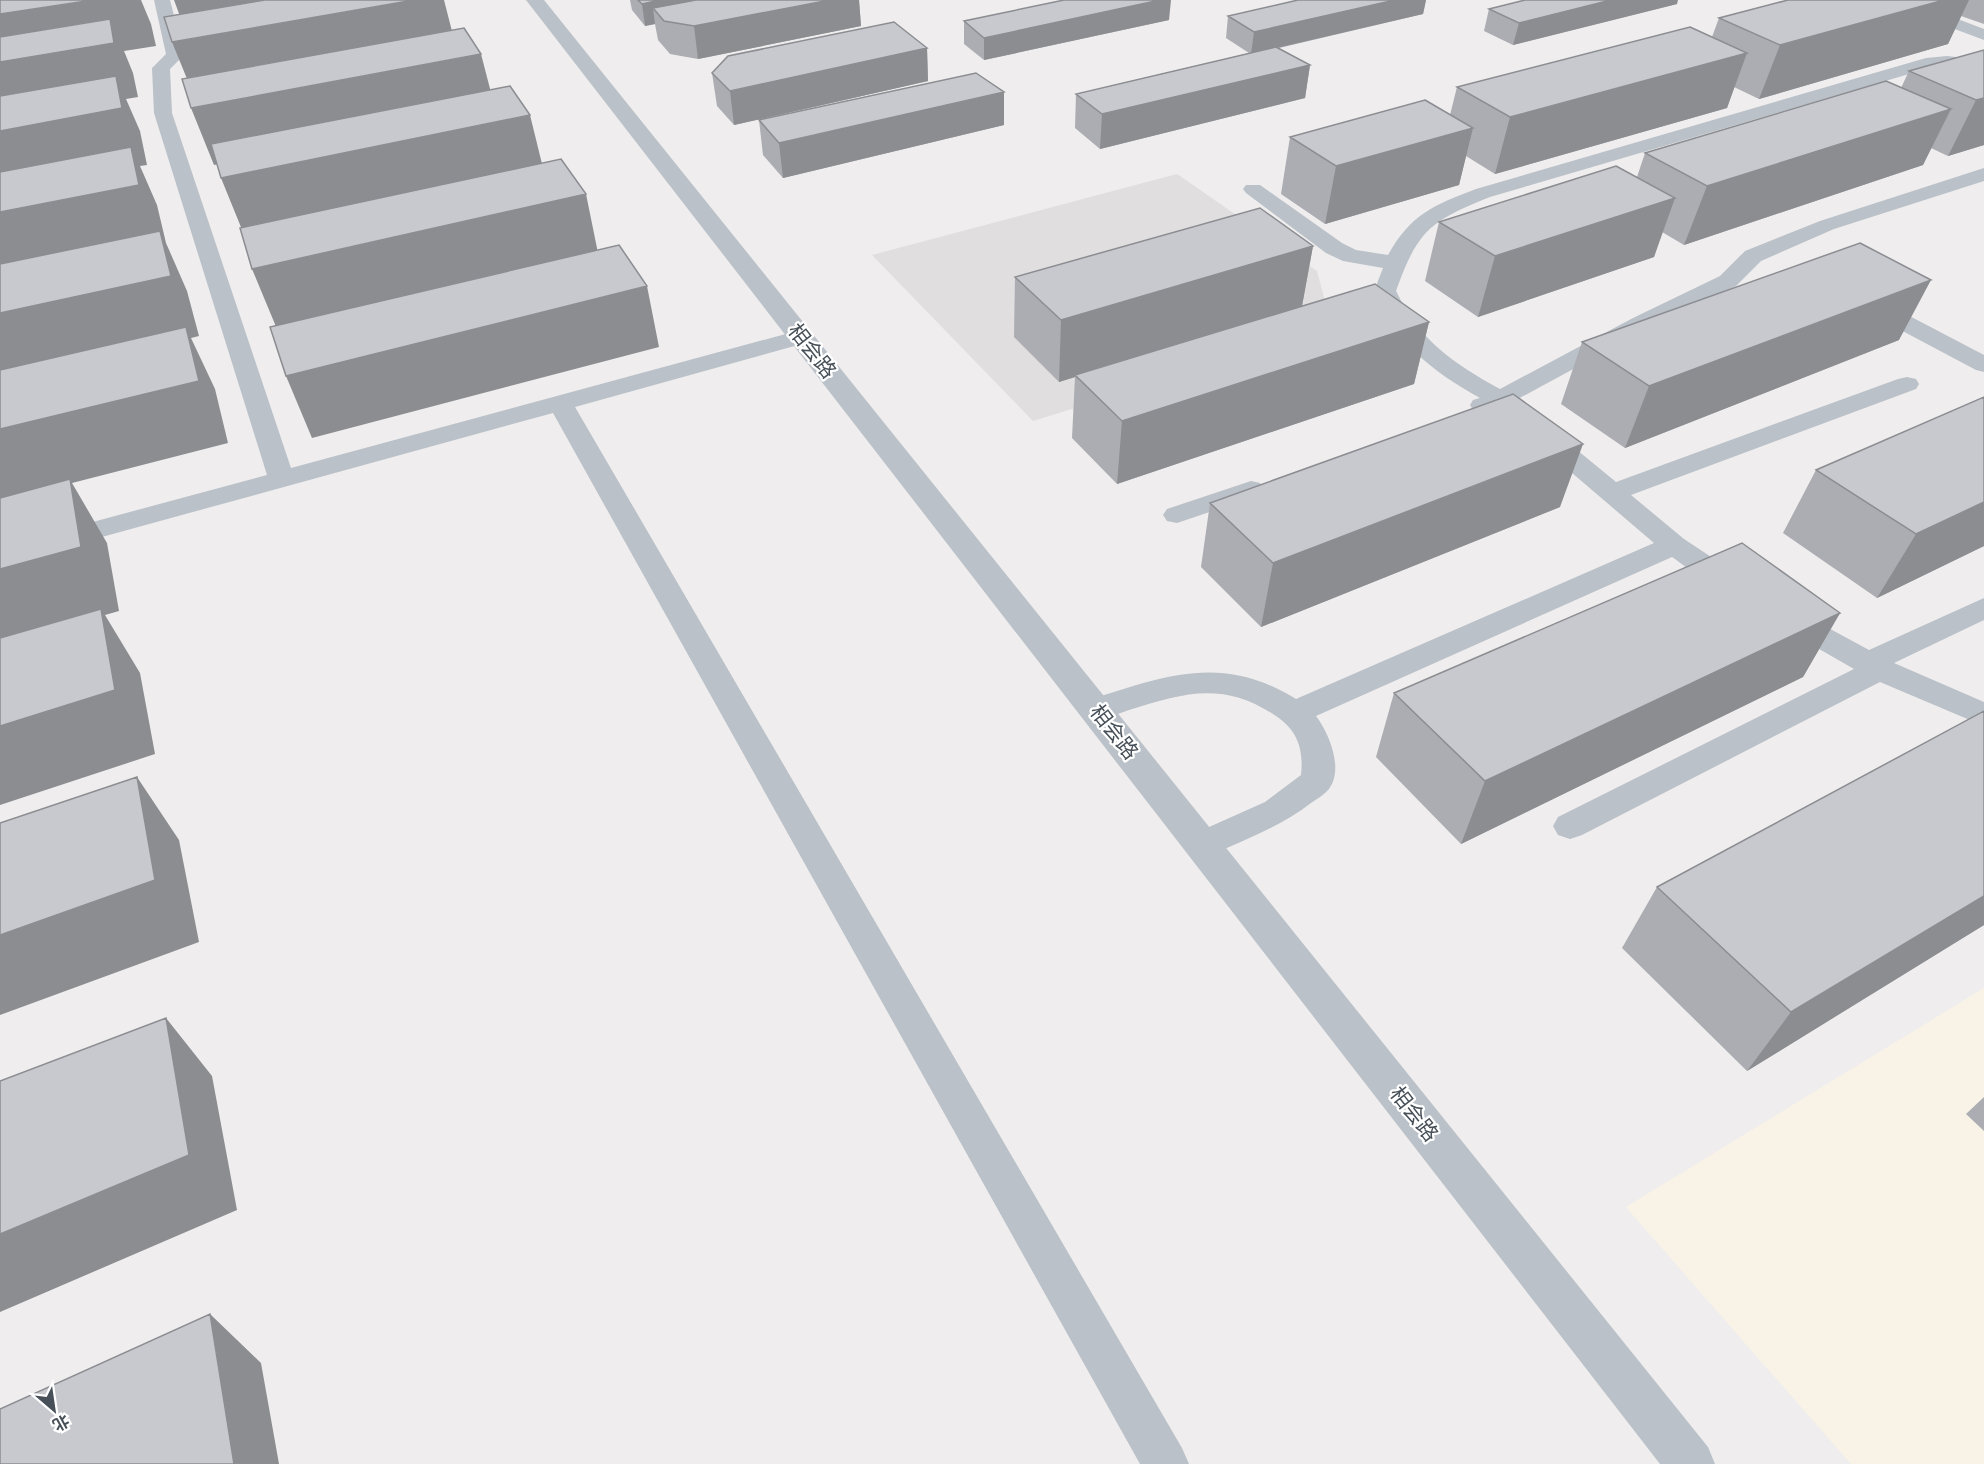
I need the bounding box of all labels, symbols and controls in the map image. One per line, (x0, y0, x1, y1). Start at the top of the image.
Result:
street label: 相会路 (781, 317, 843, 385)
street label: 相会路 (1083, 698, 1145, 766)
street label: 相会路 (1383, 1080, 1445, 1148)
north arrow (24, 1380, 84, 1440)
text: 北 (48, 1409, 74, 1437)

